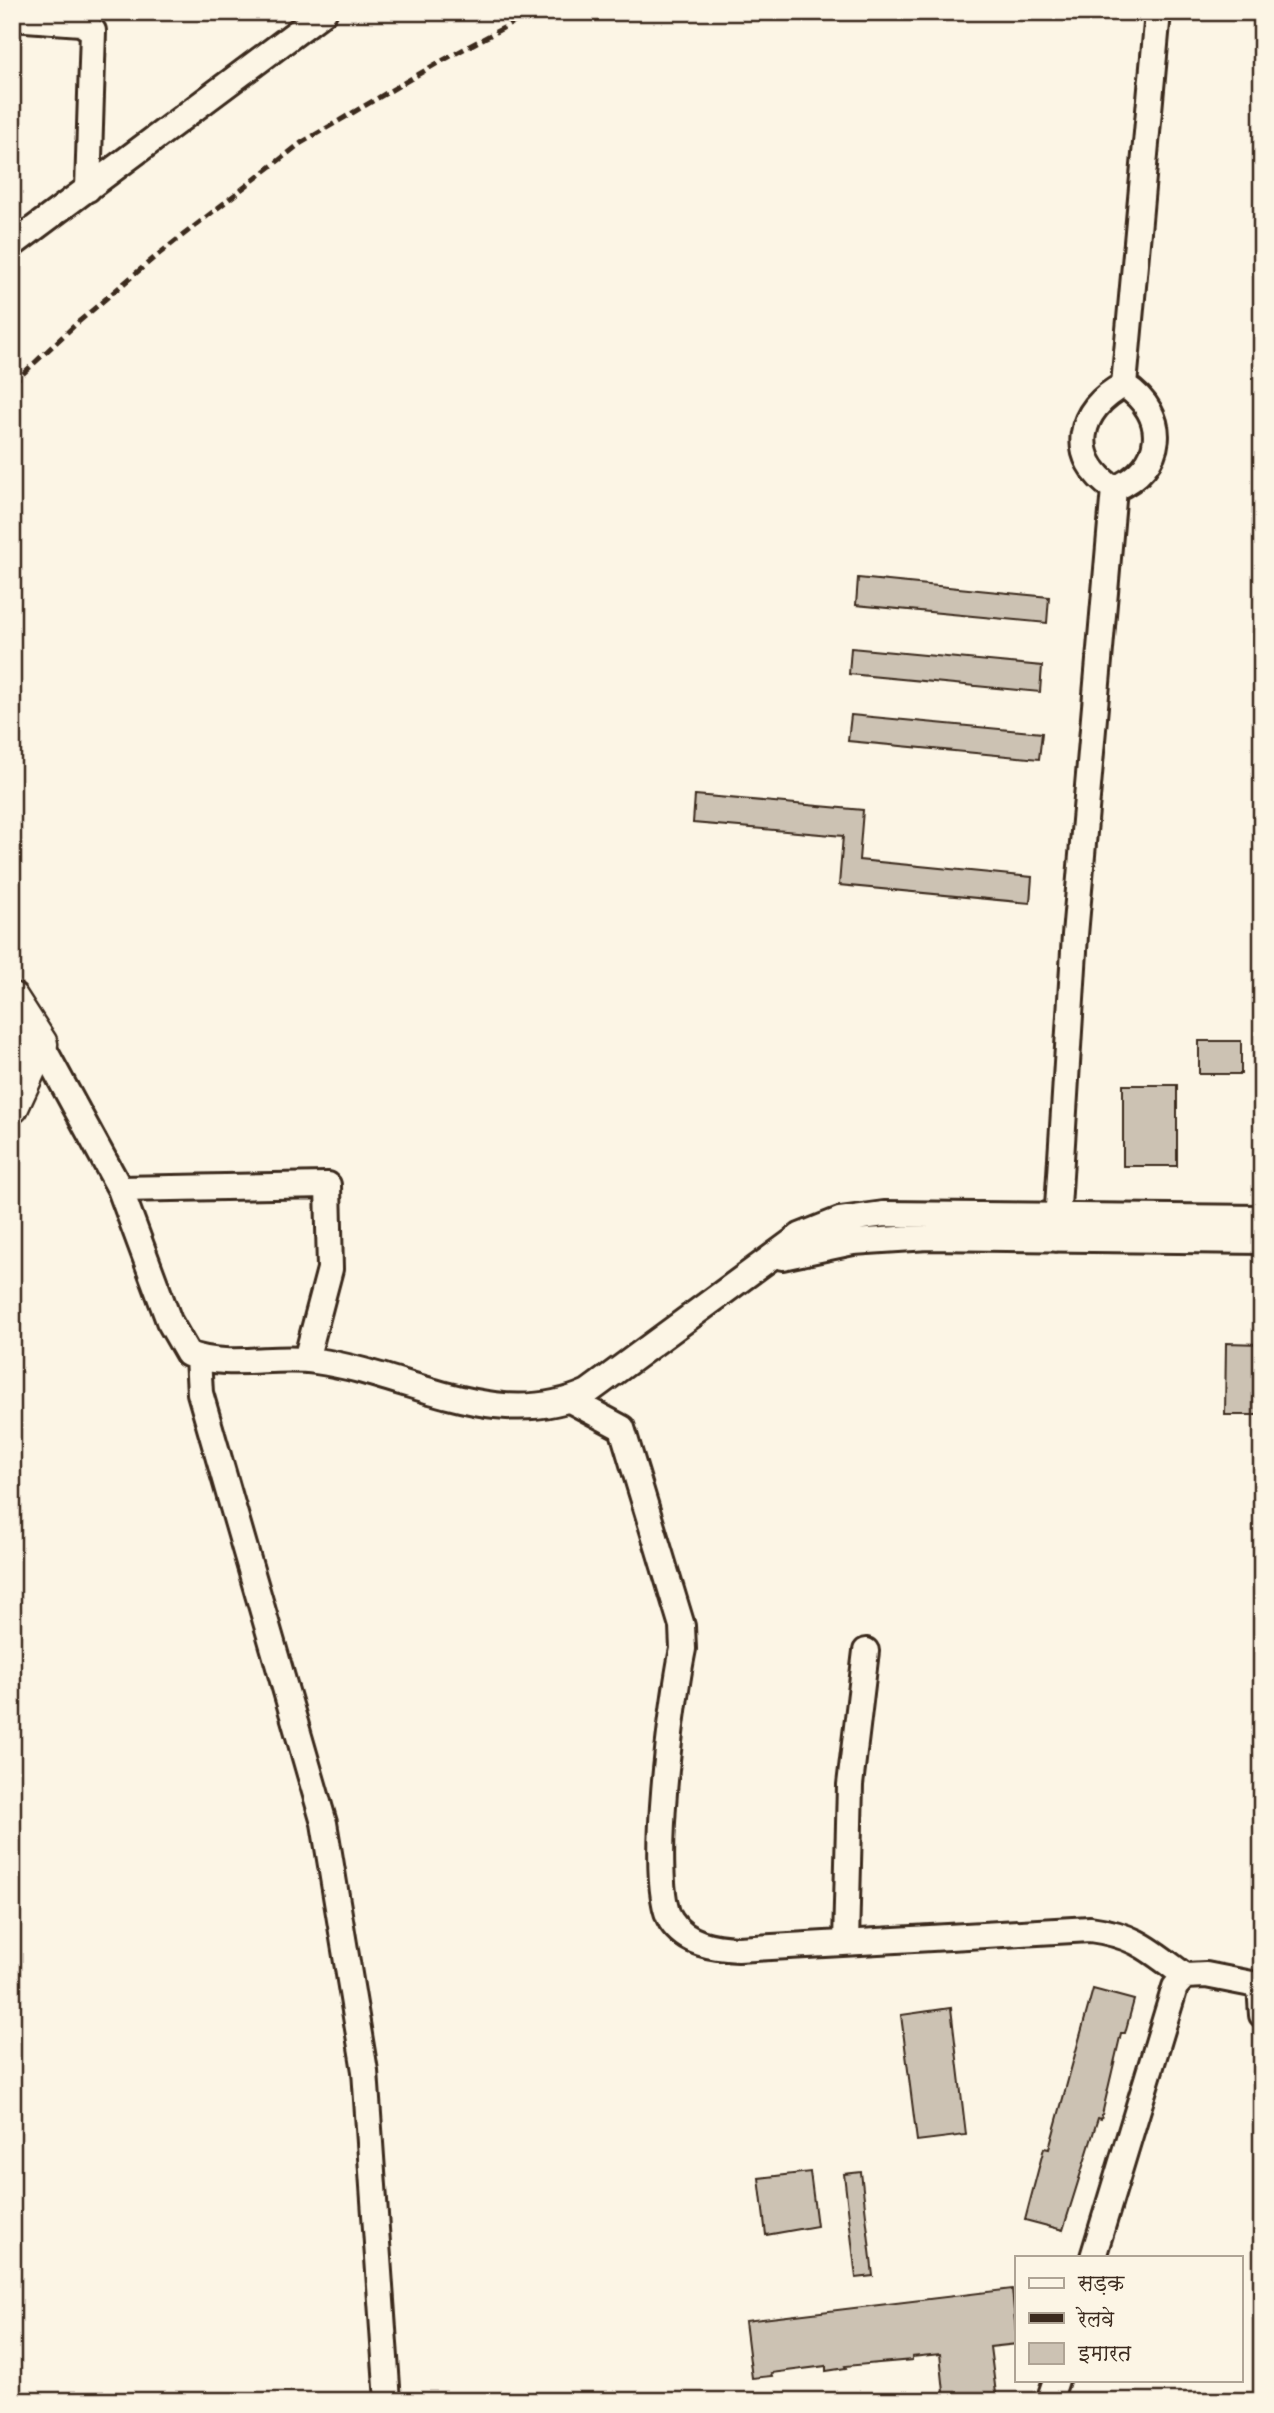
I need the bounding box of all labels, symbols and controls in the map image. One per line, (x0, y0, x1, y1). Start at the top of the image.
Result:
legend (1015, 2256, 1242, 2382)
text: सड़क (1077, 2271, 1125, 2301)
text: रेलवे (1075, 2306, 1115, 2337)
text: इमारत (1077, 2341, 1132, 2371)

